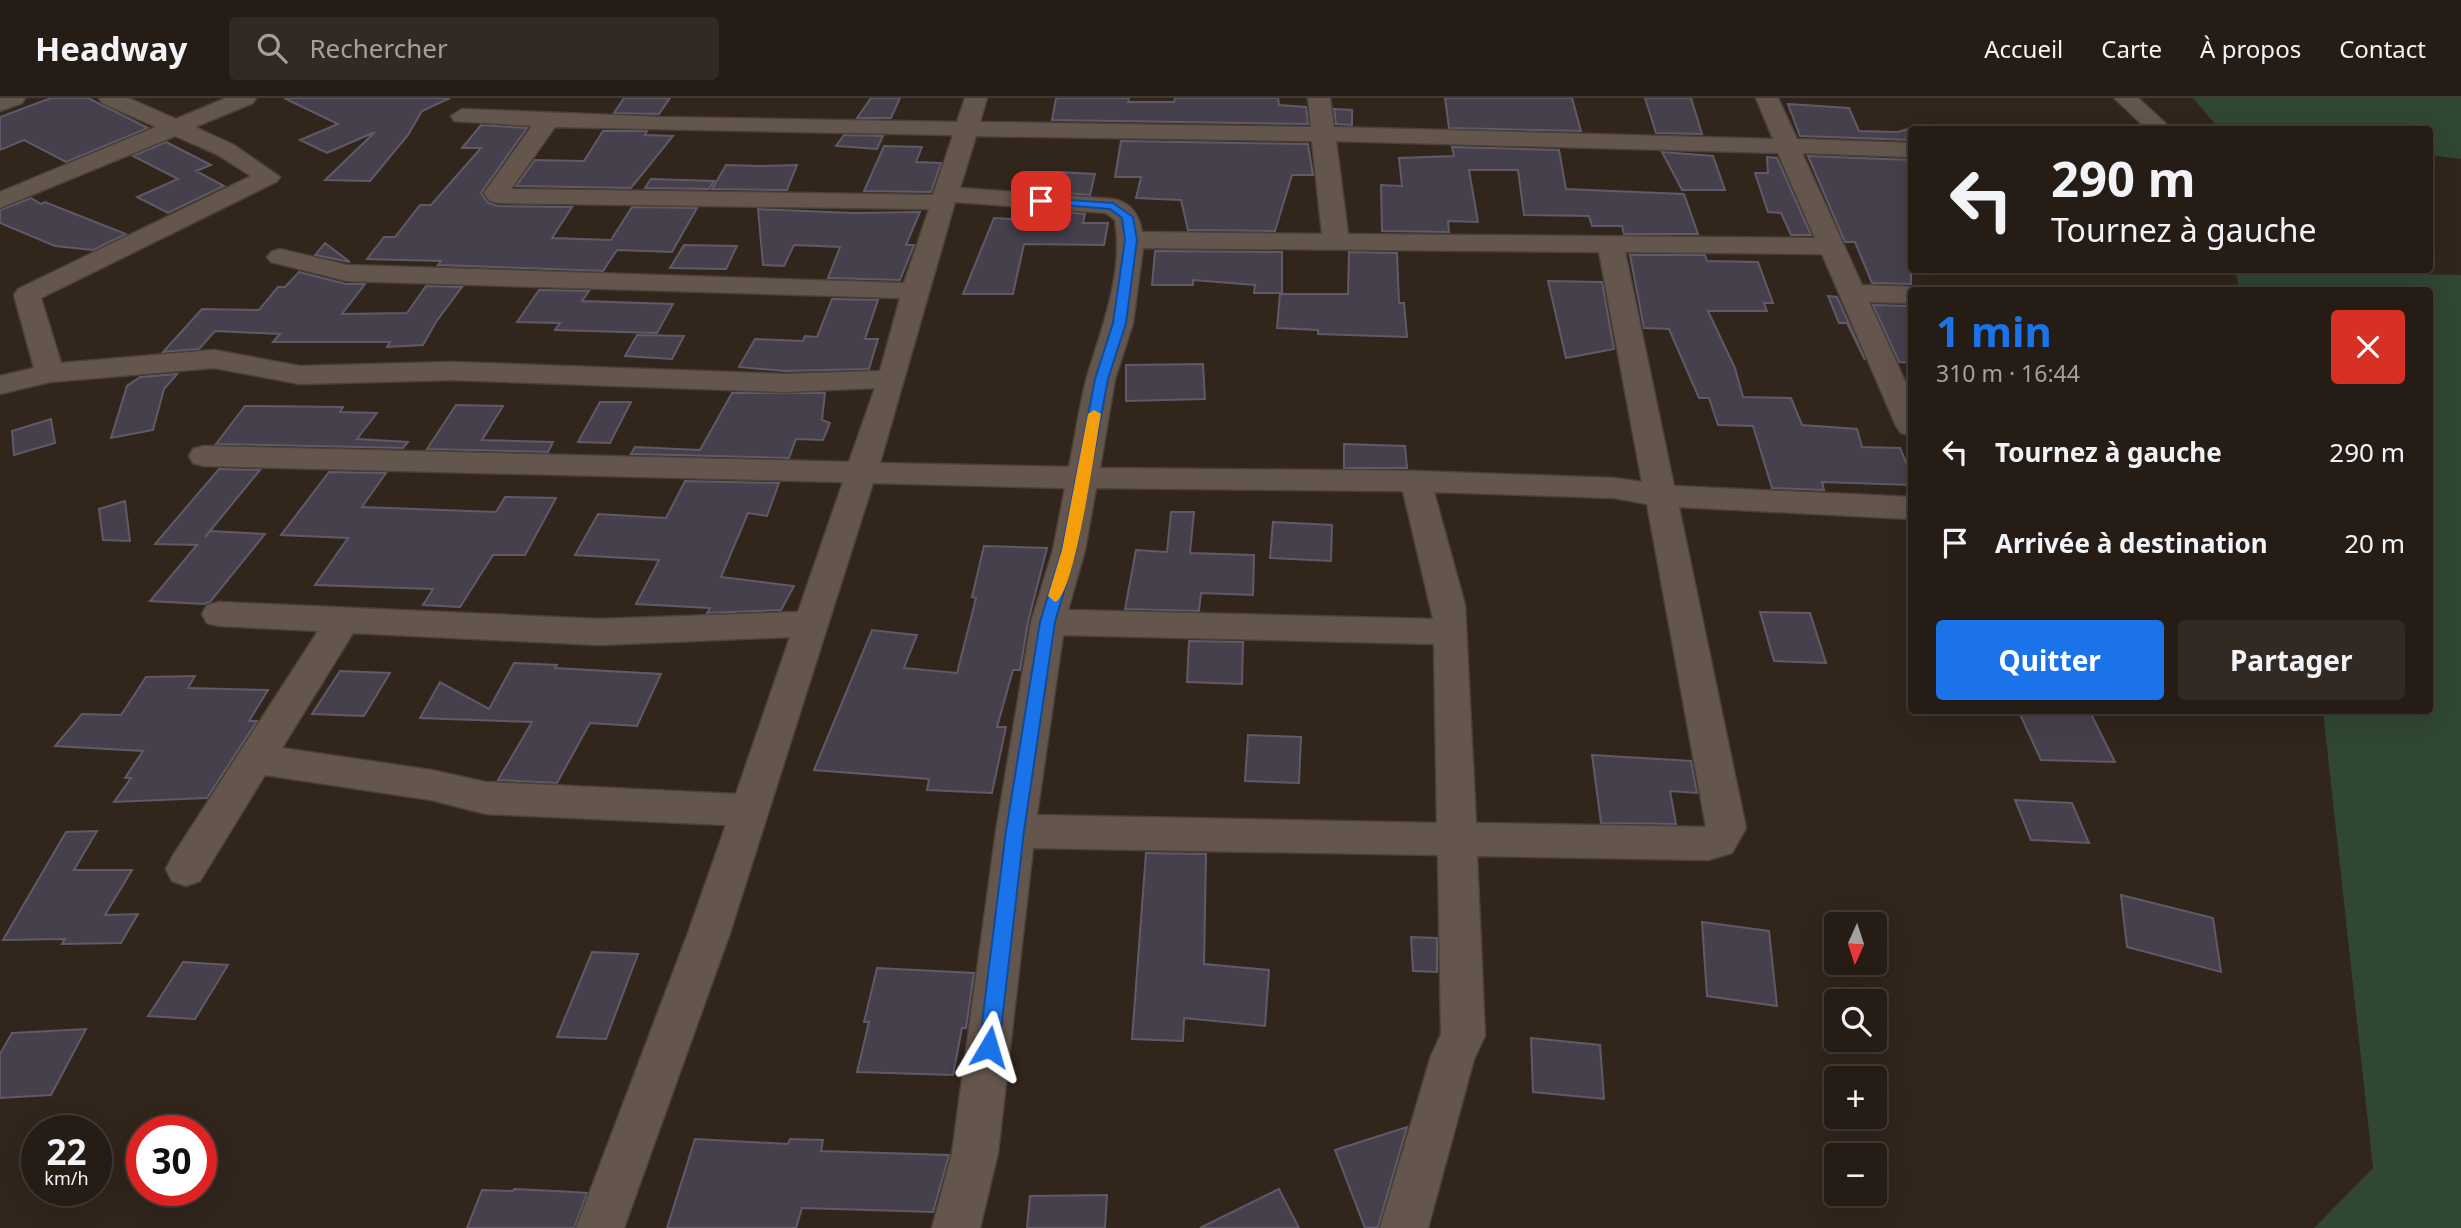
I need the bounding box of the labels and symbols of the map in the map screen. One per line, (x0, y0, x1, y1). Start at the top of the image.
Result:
pin (1011, 171, 1071, 231)
north arrow (1824, 912, 1886, 975)
position arrow (952, 1010, 1026, 1084)
speed limit sign: 30 (126, 1115, 217, 1206)

